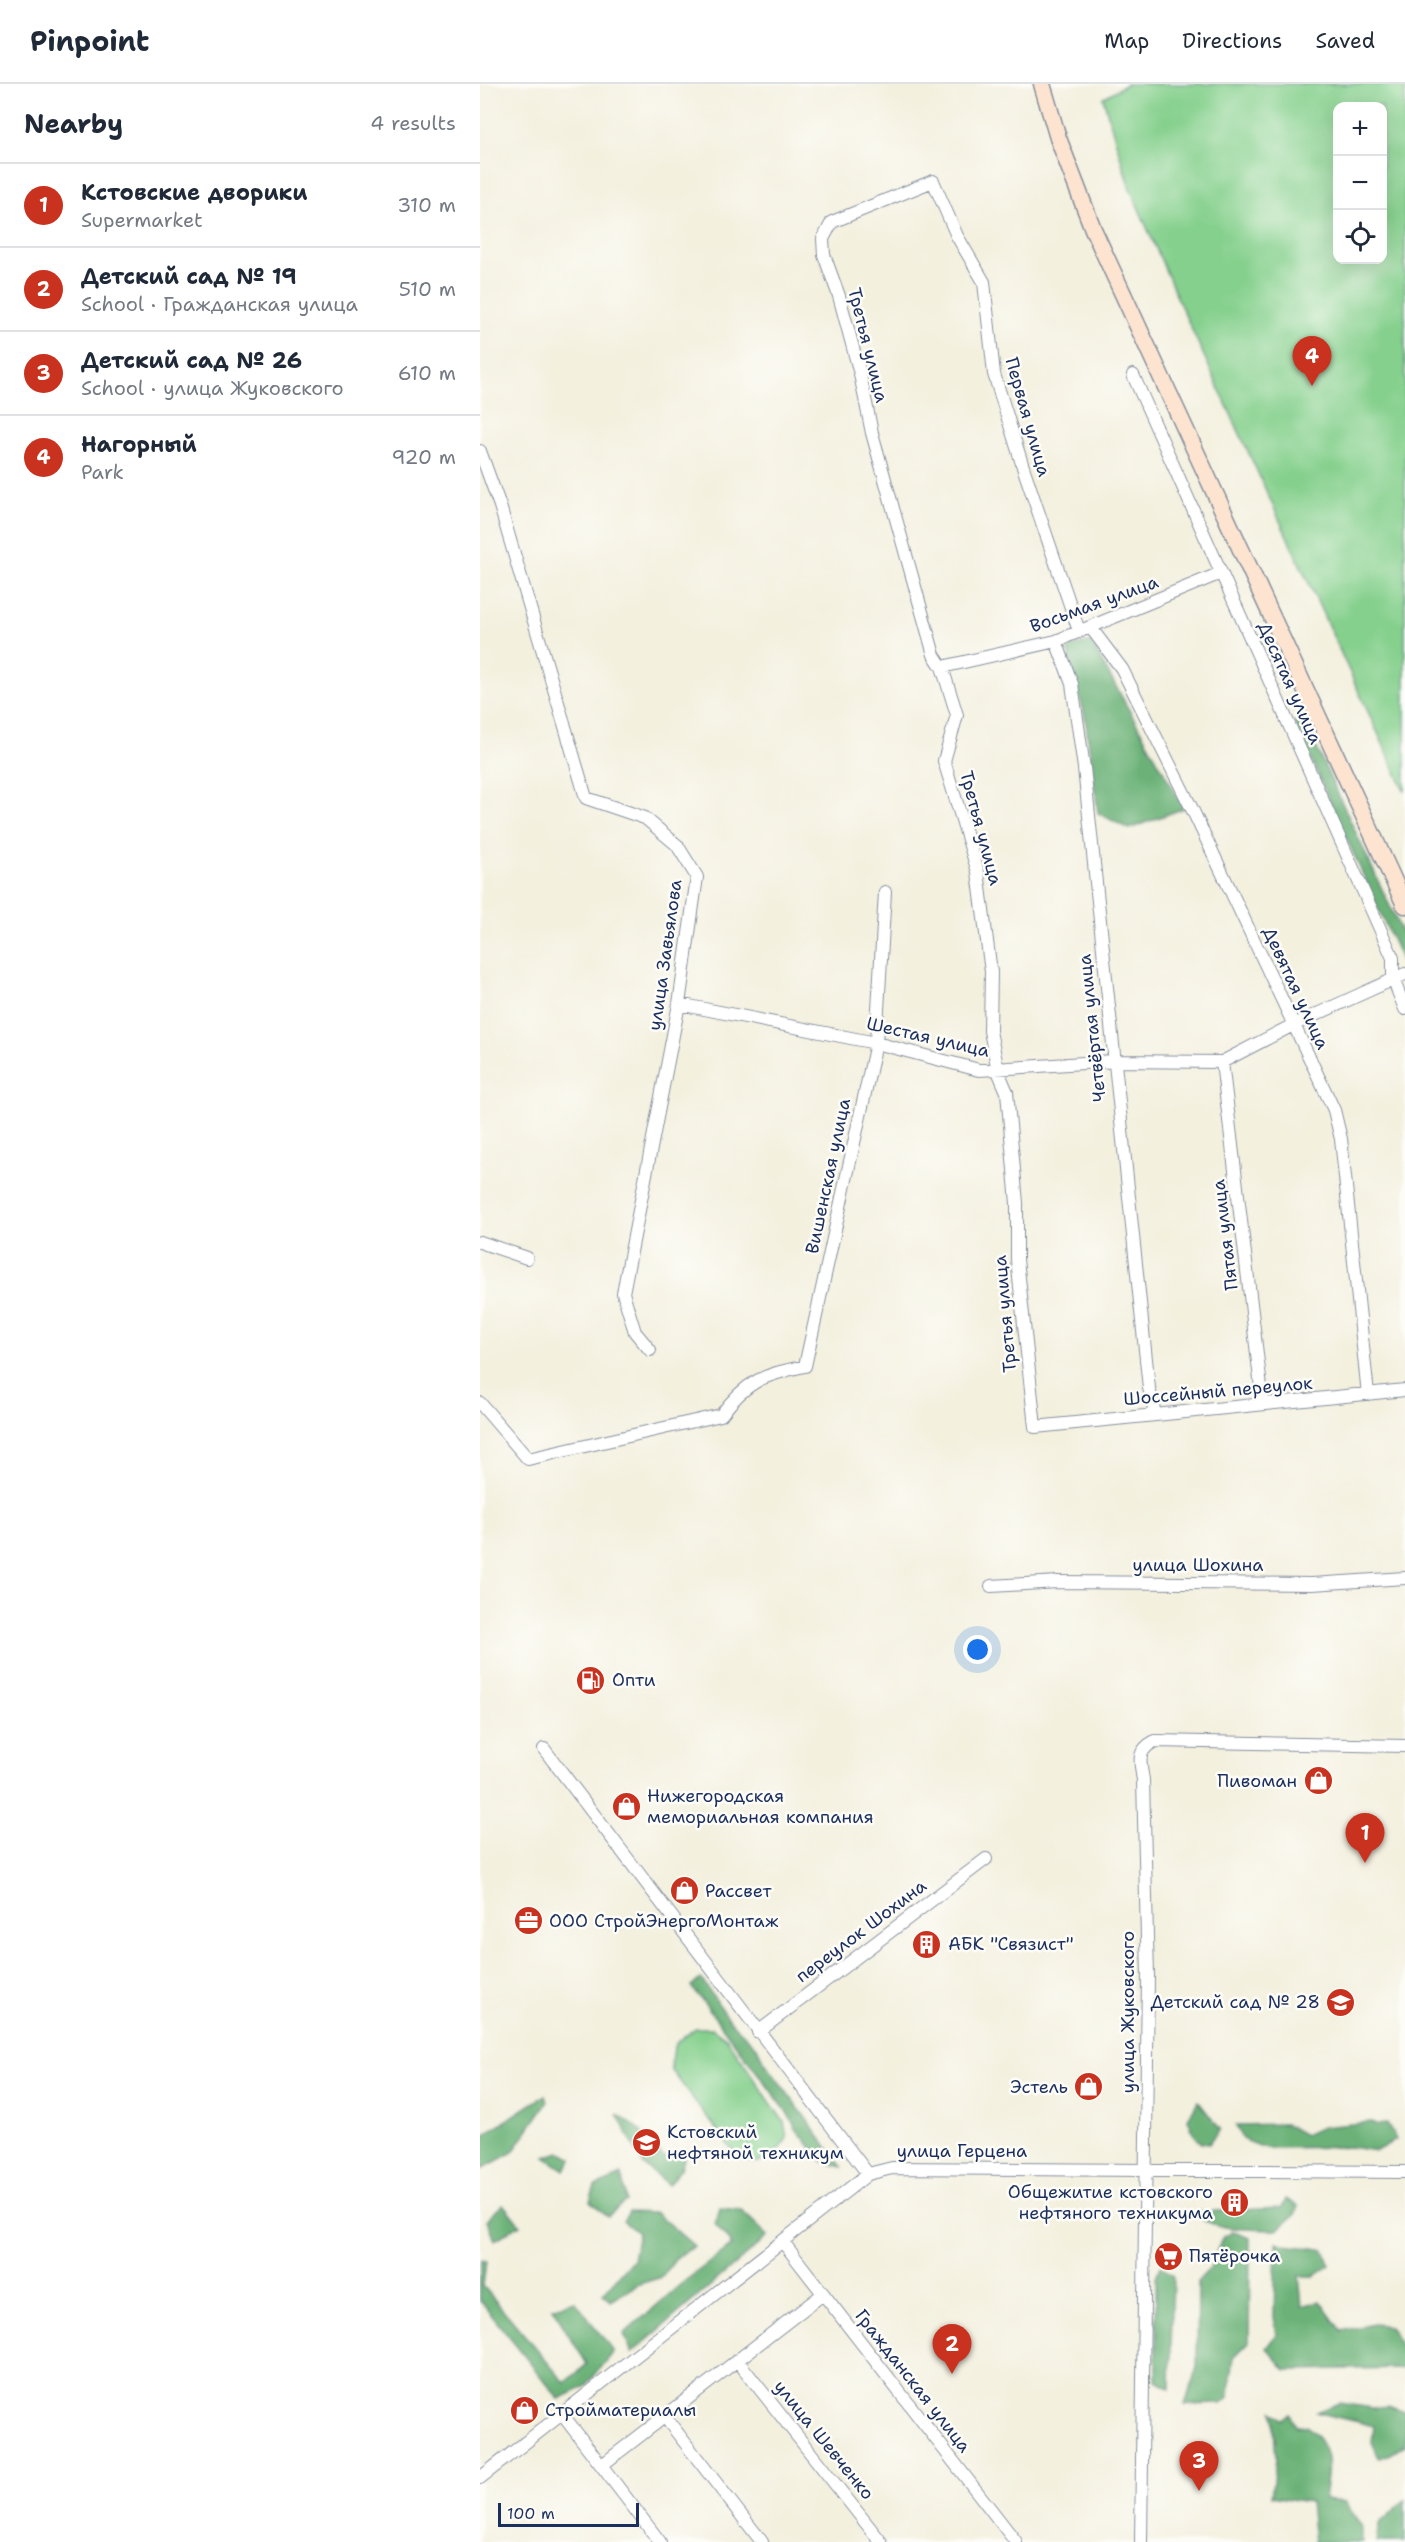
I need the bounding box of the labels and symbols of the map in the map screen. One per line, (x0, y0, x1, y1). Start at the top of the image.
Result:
street label: Третья улица (842, 285, 894, 405)
pin: 4 (1292, 336, 1332, 386)
street label: Первая улица (999, 354, 1057, 480)
street label: Восьмая улица (1027, 570, 1161, 638)
street label: Десятая улица (1252, 618, 1328, 748)
street label: Третья улица (954, 768, 1008, 888)
street label: улица Завьялова (643, 878, 687, 1032)
street label: Девятая улица (1257, 923, 1335, 1053)
street label: Четвёртая улица (1072, 953, 1112, 1103)
street label: Шестая улица (864, 1011, 992, 1063)
street label: Вишенская улица (800, 1096, 856, 1256)
street label: Пятая улица (1206, 1178, 1244, 1292)
street label: Третья улица (988, 1254, 1022, 1374)
street label: Шоссейный переулок (1122, 1371, 1314, 1411)
street label: улица Шохина (1132, 1553, 1264, 1577)
your location (963, 1635, 992, 1664)
fuel station icon: Опти (575, 1664, 607, 1696)
place label: Опти (612, 1668, 656, 1692)
shop icon: Пивоман (1302, 1765, 1334, 1797)
place label: Пивоман (1217, 1769, 1297, 1793)
place label: Нижегородская мемориальная компания (647, 1784, 874, 1829)
shop icon: Нижегородская мемориальная компания (610, 1790, 642, 1822)
pin: 1 (1346, 1814, 1384, 1863)
street label: переулок Шохина (791, 1874, 931, 1988)
shop icon: Рассвет (668, 1875, 700, 1907)
place label: Рассвет (705, 1879, 772, 1903)
office icon: ООО СтройЭнергоМонтаж (512, 1905, 544, 1937)
place label: ООО СтройЭнергоМонтаж (549, 1909, 779, 1933)
building icon: АБК "Связист" (911, 1928, 943, 1960)
street label: улица Жуковского (1116, 1931, 1140, 2093)
place label: АБК "Связист" (948, 1932, 1074, 1956)
school or university icon: Детский сад № 28 (1325, 1986, 1357, 2018)
place label: Детский сад № 28 (1150, 1990, 1320, 2014)
shop icon: Эстель (1073, 2071, 1105, 2103)
place label: Эстель (1010, 2075, 1068, 2099)
place label: Кстовский нефтяной техникум (667, 2120, 844, 2165)
school or university icon: Кстовский нефтяной техникум (630, 2126, 662, 2158)
street label: улица Герцена (897, 2139, 1027, 2163)
place label: Общежитие кстовского нефтяного техникума (1008, 2180, 1213, 2225)
building icon: Общежитие кстовского нефтяного техникума (1218, 2186, 1250, 2218)
supermarket icon: Пятёрочка (1152, 2240, 1184, 2272)
place label: Пятёрочка (1189, 2244, 1280, 2268)
street label: Гражданская улица (850, 2305, 976, 2457)
pin: 2 (932, 2324, 972, 2374)
street label: улица Шевченко (768, 2375, 880, 2505)
shop icon: Стройматериалы (508, 2394, 540, 2426)
place label: Стройматериалы (545, 2398, 696, 2422)
pin: 3 (1180, 2442, 1218, 2491)
scale bar (498, 2500, 639, 2528)

